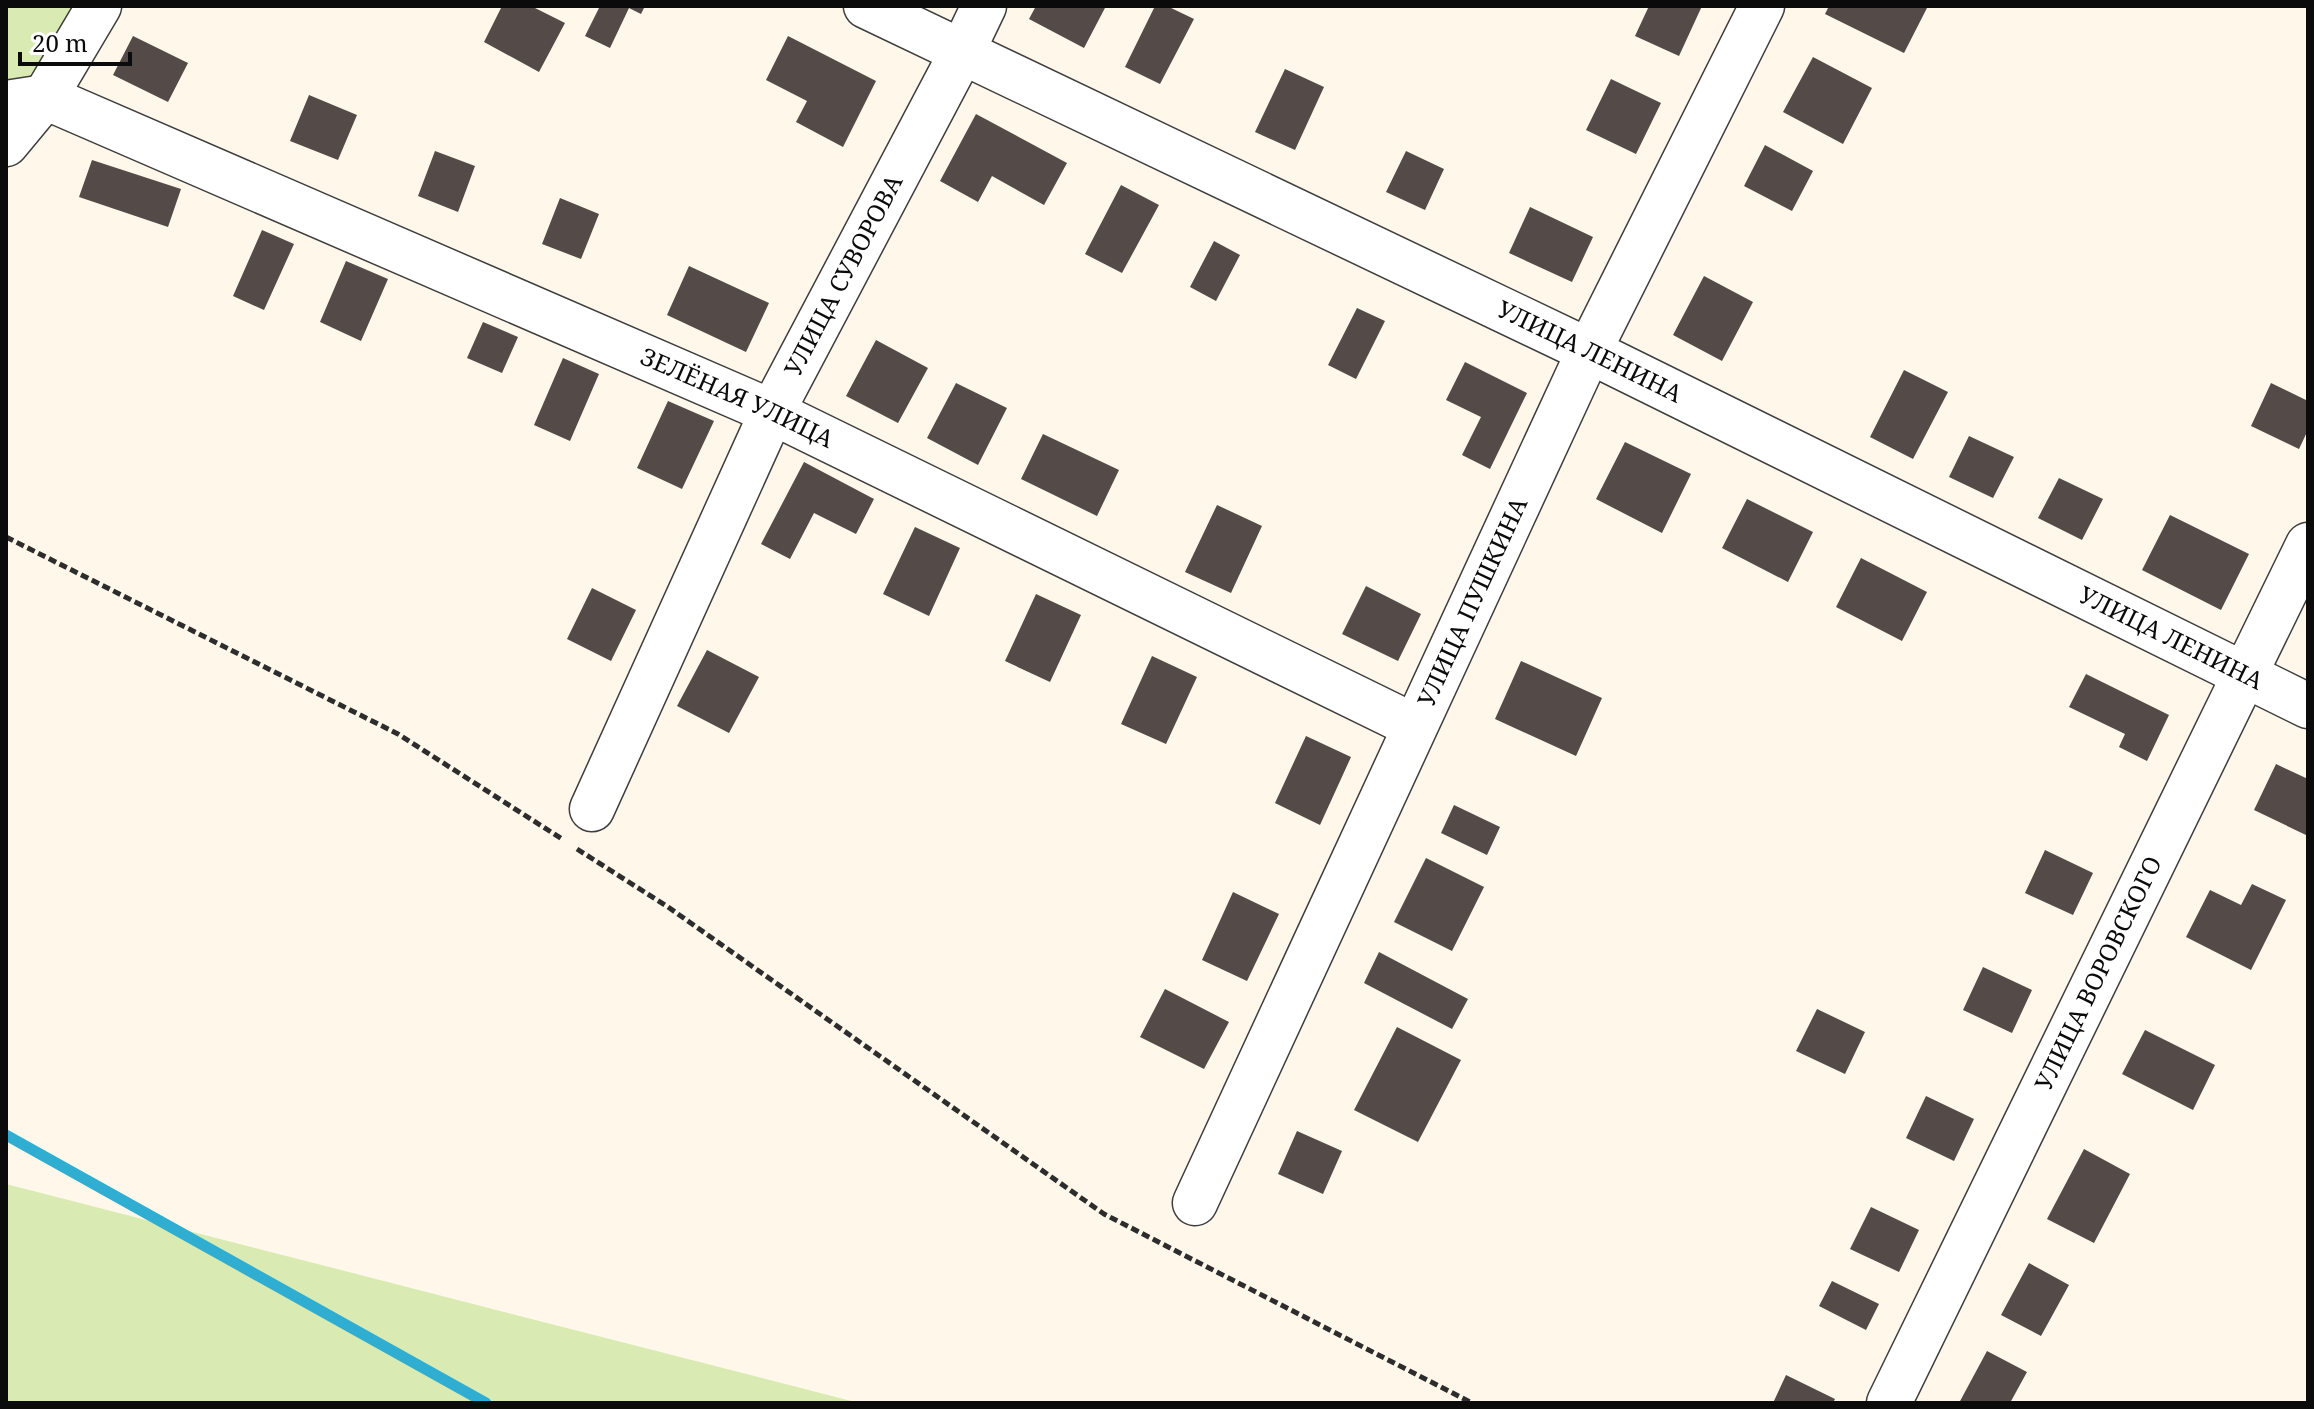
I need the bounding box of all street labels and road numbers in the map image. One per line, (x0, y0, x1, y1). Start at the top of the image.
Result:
street label: УЛИЦА СУВОРОВА (776, 168, 909, 382)
street label: УЛИЦА ЛЕНИНА (1492, 292, 1688, 410)
street label: ЗЕЛЁНАЯ УЛИЦА (636, 339, 840, 455)
street label: УЛИЦА ПУШКИНА (1409, 491, 1534, 712)
street label: УЛИЦА ЛЕНИНА (2074, 577, 2269, 696)
street label: УЛИЦА ВОРОВСКОГО (2026, 850, 2169, 1096)

